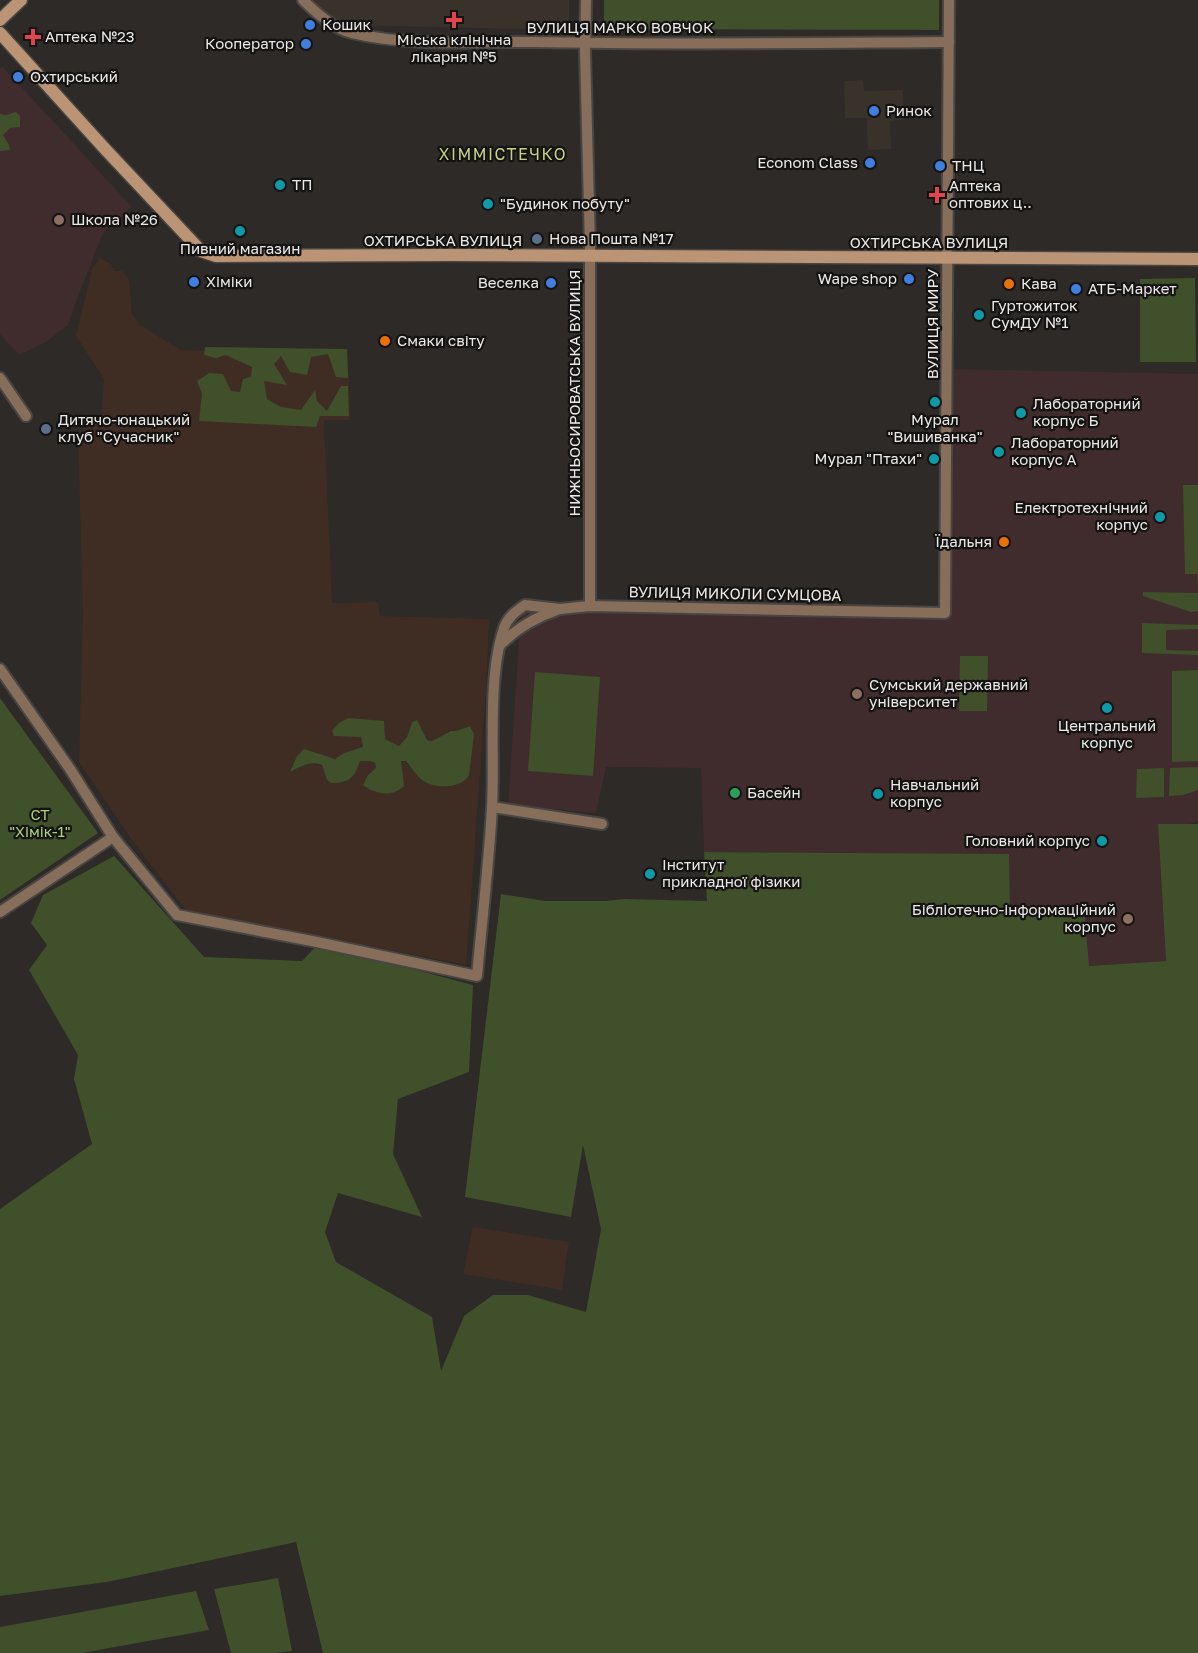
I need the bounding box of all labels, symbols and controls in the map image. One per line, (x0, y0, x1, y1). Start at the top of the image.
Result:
marker: Міська клінічна лікарня №5 (445, 11, 463, 29)
place label: Кошик (322, 15, 372, 33)
marker: Кошик (303, 18, 317, 32)
street label: ВУЛИЦЯ МАРКО ВОВЧОК (527, 18, 714, 36)
place label: Аптека №23 (45, 27, 135, 45)
marker: Аптека №23 (26, 30, 40, 44)
place label: Міська клінічна лікарня №5 (397, 30, 511, 65)
place label: Кооператор (205, 34, 294, 52)
marker: Кооператор (299, 37, 313, 51)
place label: Охтирський (30, 67, 118, 85)
marker: Охтирський (11, 70, 25, 84)
place label: Ринок (886, 101, 932, 119)
marker: Ринок (867, 104, 881, 118)
district label: ХІММІСТЕЧКО (439, 144, 567, 164)
place label: Econom Class (757, 153, 858, 171)
marker: Econom Class (863, 156, 877, 170)
place label: ТНЦ (952, 156, 985, 174)
marker: ТНЦ (933, 159, 947, 173)
place label: ТП (292, 175, 313, 193)
place label: Аптека оптових ц.. (949, 176, 1032, 211)
marker: ТП (273, 178, 287, 192)
marker: Аптека оптових ц.. (930, 188, 944, 202)
place label: "Будинок побуту" (500, 194, 630, 212)
marker: "Будинок побуту" (481, 197, 495, 211)
place label: Школа №26 (71, 210, 158, 228)
marker: Школа №26 (52, 213, 66, 227)
marker: Пивний магазин (233, 224, 247, 238)
place label: Нова Пошта №17 (549, 229, 673, 247)
street label: ОХТИРСЬКА ВУЛИЦЯ (364, 231, 522, 249)
marker: Нова Пошта №17 (530, 232, 544, 246)
street label: ОХТИРСЬКА ВУЛИЦЯ (850, 233, 1008, 251)
place label: Пивний магазин (180, 239, 300, 257)
place label: Wape shop (818, 269, 897, 287)
street label: ВУЛИЦЯ МИРУ (923, 269, 941, 379)
street label: НИЖНЬОСИРОВАТСЬКА ВУЛИЦЯ (565, 270, 583, 516)
place label: Хіміки (206, 272, 253, 290)
marker: Wape shop (902, 272, 916, 286)
place label: Веселка (478, 273, 539, 291)
place label: Кава (1021, 274, 1057, 292)
marker: Хіміки (187, 275, 201, 289)
marker: Веселка (544, 276, 558, 290)
marker: Кава (1002, 277, 1016, 291)
place label: АТБ-Маркет (1088, 279, 1177, 297)
marker: АТБ-Маркет (1069, 282, 1083, 296)
place label: Гуртожиток СумДУ №1 (991, 296, 1078, 331)
marker: Гуртожиток СумДУ №1 (972, 308, 986, 322)
place label: Смаки світу (397, 331, 485, 349)
marker: Смаки світу (378, 334, 392, 348)
place label: Лабораторний корпус Б (1033, 394, 1141, 429)
marker: Мурал "Вишиванка" (928, 395, 942, 409)
marker: Лабораторний корпус Б (1014, 406, 1028, 420)
place label: Дитячо-юнацький клуб "Сучасник" (58, 410, 190, 445)
place label: Мурал "Вишиванка" (887, 410, 983, 445)
marker: Дитячо-юнацький клуб "Сучасник" (39, 422, 53, 436)
place label: Лабораторний корпус А (1011, 433, 1119, 468)
marker: Лабораторний корпус А (992, 445, 1006, 459)
place label: Мурал "Птахи" (815, 449, 922, 467)
marker: Мурал "Птахи" (927, 452, 941, 466)
place label: Електротехнічний корпус (1014, 498, 1148, 533)
marker: Електротехнічний корпус (1153, 510, 1167, 524)
place label: Їдальня (934, 532, 992, 550)
marker: Їдальня (997, 535, 1011, 549)
street label: ВУЛИЦЯ МИКОЛИ СУМЦОВА (628, 582, 842, 604)
place label: Сумський державний університет (869, 675, 1028, 710)
marker: Сумський державний університет (850, 687, 864, 701)
marker: Центральний корпус (1100, 701, 1114, 715)
place label: Центральний корпус (1058, 716, 1156, 751)
place label: Навчальний корпус (890, 775, 979, 810)
place label: Басейн (747, 783, 801, 801)
marker: Басейн (728, 786, 742, 800)
marker: Навчальний корпус (871, 787, 885, 801)
park label: СТ "Хімік-1" (9, 805, 71, 840)
place label: Головний корпус (965, 831, 1090, 849)
marker: Головний корпус (1095, 834, 1109, 848)
place label: Інститут прикладної фізики (662, 855, 800, 890)
marker: Інститут прикладної фізики (643, 867, 657, 881)
place label: Бібліотечно-інформаційний корпус (912, 900, 1116, 935)
marker: Бібліотечно-інформаційний корпус (1121, 912, 1135, 926)

